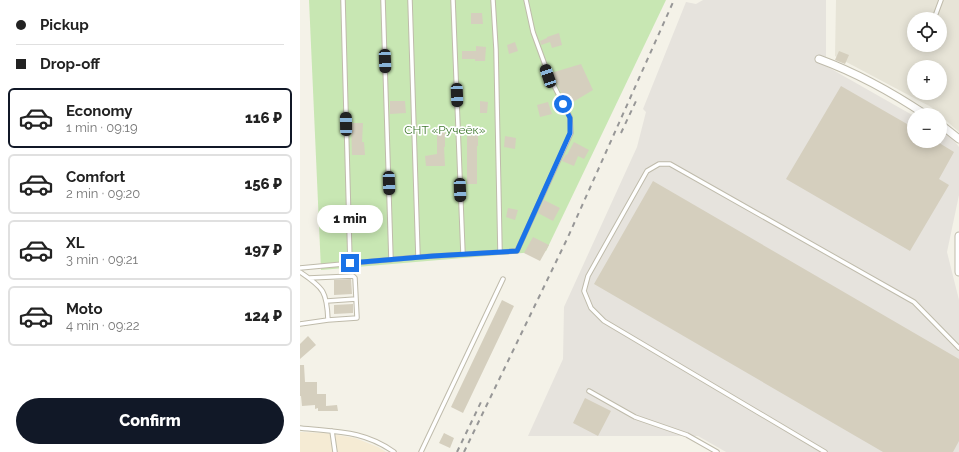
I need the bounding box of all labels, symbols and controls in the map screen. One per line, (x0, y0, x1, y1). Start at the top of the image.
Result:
map controls (907, 12, 947, 148)
button: locate (907, 12, 947, 52)
text: Pickup (40, 16, 89, 34)
car (379, 49, 391, 73)
text: Drop-off (40, 55, 100, 73)
button: + (907, 60, 947, 100)
car (538, 63, 558, 89)
car (451, 83, 463, 107)
route start (554, 95, 572, 113)
icon: car (18, 100, 54, 136)
text: Economy (66, 102, 133, 120)
button: − (907, 108, 947, 148)
text: 116 ₽ (245, 109, 282, 127)
car (340, 112, 352, 136)
text: 1 min · 09:19 (66, 120, 138, 135)
park label: СНТ «Ручеёк» (404, 123, 486, 137)
icon: car (18, 166, 54, 202)
text: Comfort (66, 168, 125, 186)
car (383, 171, 395, 195)
text: 156 ₽ (244, 175, 282, 193)
car (454, 178, 466, 202)
text: 2 min · 09:20 (66, 186, 140, 201)
callout: 1 min (317, 205, 383, 233)
text: 1 min (333, 211, 367, 226)
icon: car (18, 232, 54, 268)
text: XL (66, 234, 84, 252)
text: 197 ₽ (244, 241, 282, 259)
text: 3 min · 09:21 (66, 252, 138, 267)
route end (341, 254, 359, 272)
icon: car (18, 298, 54, 334)
text: Moto (66, 300, 103, 318)
text: 124 ₽ (245, 307, 282, 325)
text: 4 min · 09:22 (66, 318, 139, 333)
button: Confirm (16, 398, 284, 444)

